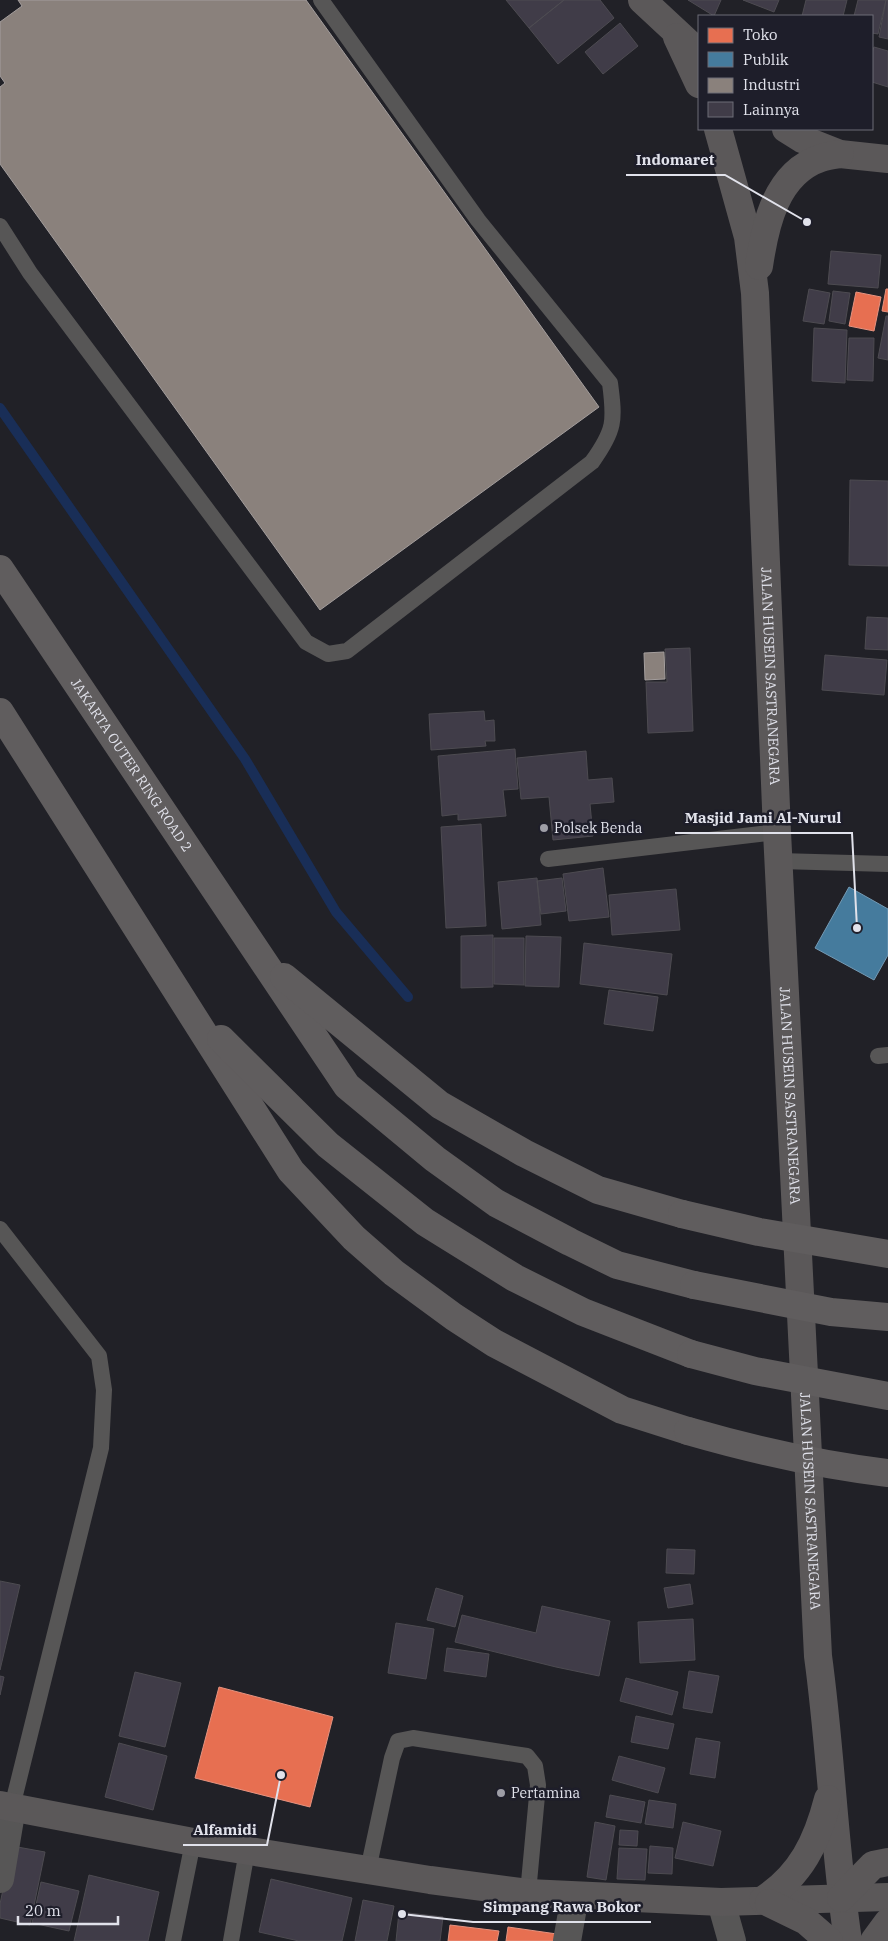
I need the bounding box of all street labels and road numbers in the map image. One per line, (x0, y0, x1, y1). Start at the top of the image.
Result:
street label: JALAN HUSEIN SASTRANEGARA (757, 567, 784, 786)
street label: JAKARTA OUTER RING ROAD 2 (67, 675, 196, 855)
street label: JALAN HUSEIN SASTRANEGARA (776, 986, 805, 1205)
street label: JALAN HUSEIN SASTRANEGARA (796, 1392, 825, 1611)

